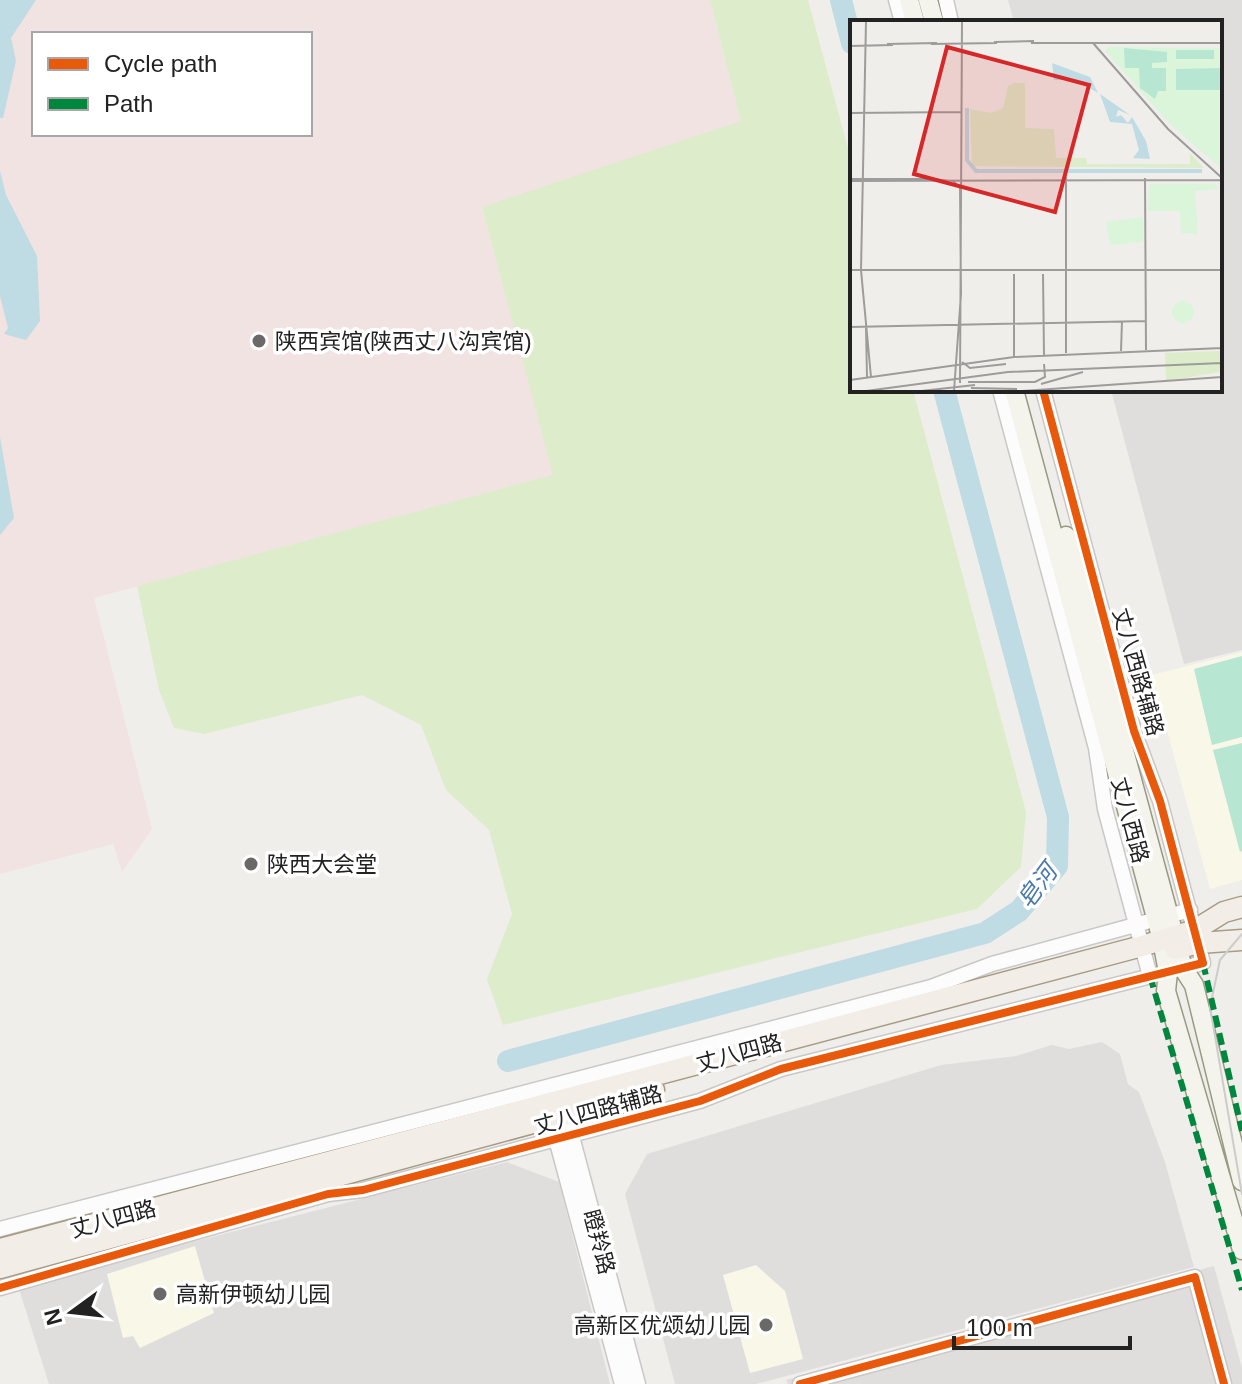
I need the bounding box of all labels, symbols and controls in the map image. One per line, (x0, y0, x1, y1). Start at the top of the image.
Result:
inset map (850, 20, 1222, 392)
legend (32, 32, 312, 136)
text: Cycle path (104, 50, 217, 77)
text: Path (104, 90, 153, 117)
place label: 陕西宾馆(陕西丈八沟宾馆) (275, 329, 532, 354)
marker: 陕西宾馆(陕西丈八沟宾馆) (250, 332, 268, 350)
street label: 丈八西路辅路 (1108, 605, 1168, 739)
street label: 丈八西路 (1107, 774, 1153, 866)
place label: 陕西大会堂 (267, 852, 377, 877)
marker: 陕西大会堂 (242, 855, 260, 873)
water label: 皂河 (1012, 856, 1065, 913)
street label: 丈八四路 (693, 1030, 785, 1076)
street label: 丈八四路辅路 (531, 1081, 665, 1139)
street label: 丈八四路 (67, 1196, 159, 1242)
street label: 瞪羚路 (578, 1207, 620, 1277)
north arrow (32, 1272, 112, 1352)
place label: 高新伊顿幼儿园 (176, 1282, 330, 1307)
marker: 高新伊顿幼儿园 (151, 1285, 169, 1303)
scale bar (954, 1300, 1130, 1350)
text: N (39, 1306, 67, 1328)
place label: 高新区优颂幼儿园 (574, 1313, 750, 1338)
text: 100 m (966, 1314, 1033, 1341)
marker: 高新区优颂幼儿园 (757, 1316, 775, 1334)

